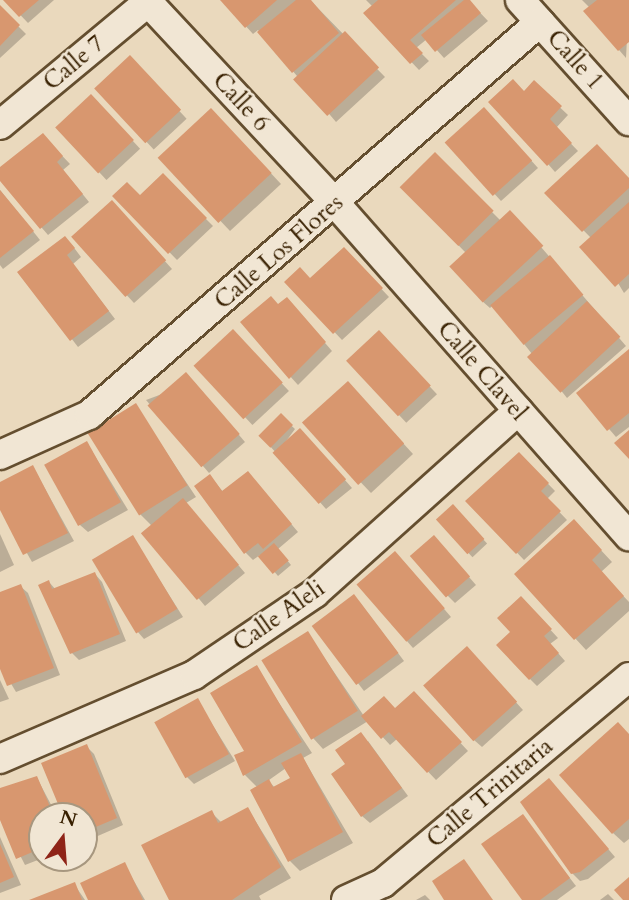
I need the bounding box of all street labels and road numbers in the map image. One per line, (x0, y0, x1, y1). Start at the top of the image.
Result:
street label: Calle 1 (541, 24, 609, 96)
street label: Calle 7 (38, 29, 110, 97)
street label: Calle 6 (206, 66, 276, 138)
street label: Calle Los Flores (209, 188, 349, 316)
street label: Calle Clavel (431, 315, 533, 427)
street label: Calle Aleli (228, 574, 330, 658)
street label: Calle Trinitaria (421, 732, 559, 854)

